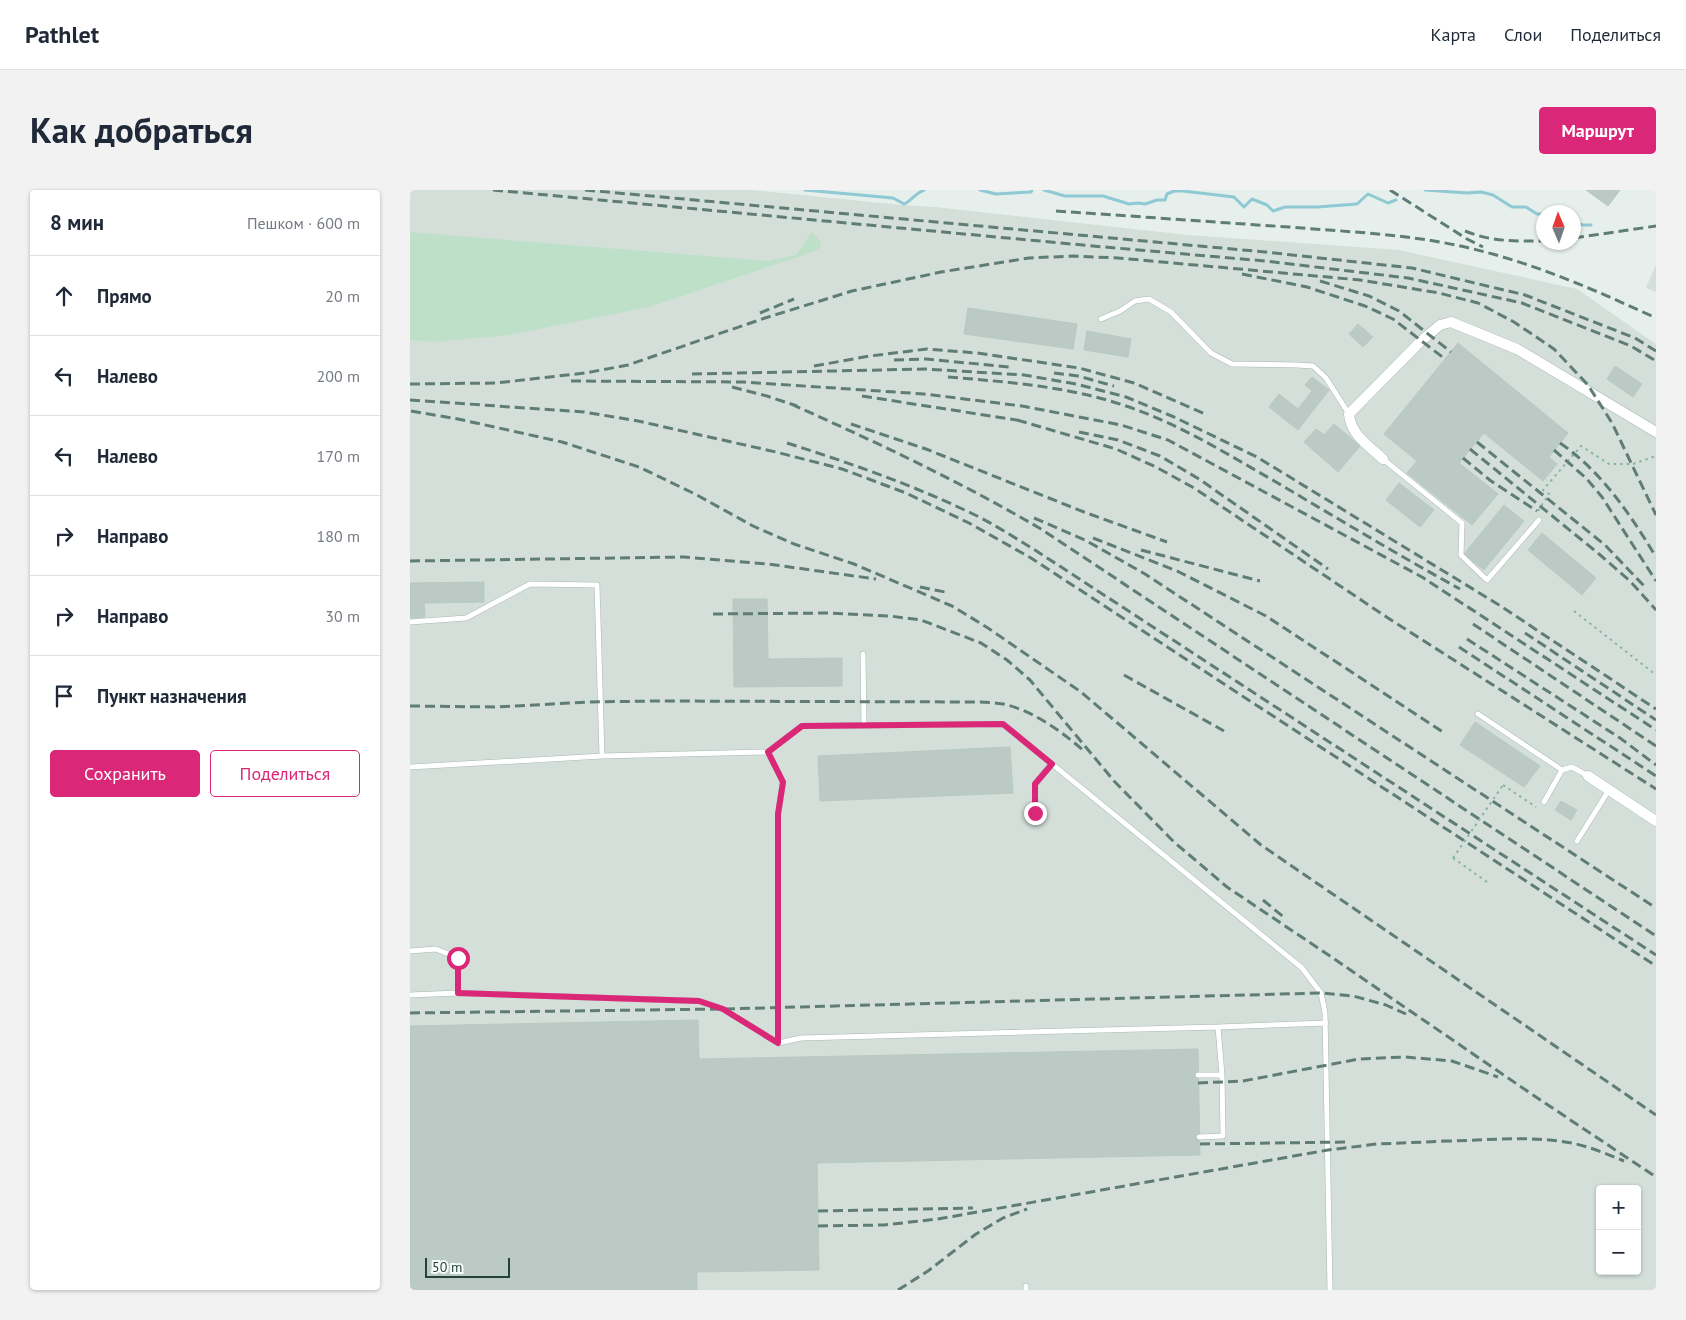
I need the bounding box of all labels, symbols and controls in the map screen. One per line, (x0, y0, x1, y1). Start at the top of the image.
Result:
text: Pathlet (25, 19, 99, 50)
text: Карта (1431, 23, 1476, 46)
text: Слои (1504, 23, 1542, 46)
text: Поделиться (1570, 23, 1661, 46)
text: Как добраться (30, 107, 253, 153)
button: Маршрут (1539, 107, 1656, 154)
north arrow (1536, 205, 1581, 250)
text: 8 мин (50, 209, 104, 236)
text: Пешком · 600 m (247, 213, 360, 233)
icon: ahead (50, 282, 78, 310)
text: Прямо (97, 284, 152, 308)
text: 20 m (325, 286, 360, 306)
icon: left (50, 362, 78, 390)
text: Налево (97, 364, 158, 388)
text: 200 m (317, 366, 360, 386)
icon: left (50, 442, 78, 470)
text: Налево (97, 444, 158, 468)
text: 170 m (317, 446, 360, 466)
icon: right (50, 522, 78, 550)
text: Направо (97, 524, 168, 548)
text: 180 m (317, 526, 360, 546)
icon: right (50, 602, 78, 630)
text: Направо (97, 604, 168, 628)
text: 30 m (325, 606, 360, 626)
icon: arrive (50, 682, 78, 710)
text: Пункт назначения (97, 684, 247, 708)
button: Сохранить (50, 750, 200, 797)
button: Поделиться (210, 750, 360, 797)
route end (1024, 802, 1047, 825)
route start (447, 947, 470, 970)
map controls (1596, 1185, 1641, 1275)
button: + (1596, 1185, 1641, 1230)
button: − (1596, 1230, 1641, 1275)
scale bar (425, 1255, 510, 1278)
text: 50 m (432, 1258, 462, 1276)

